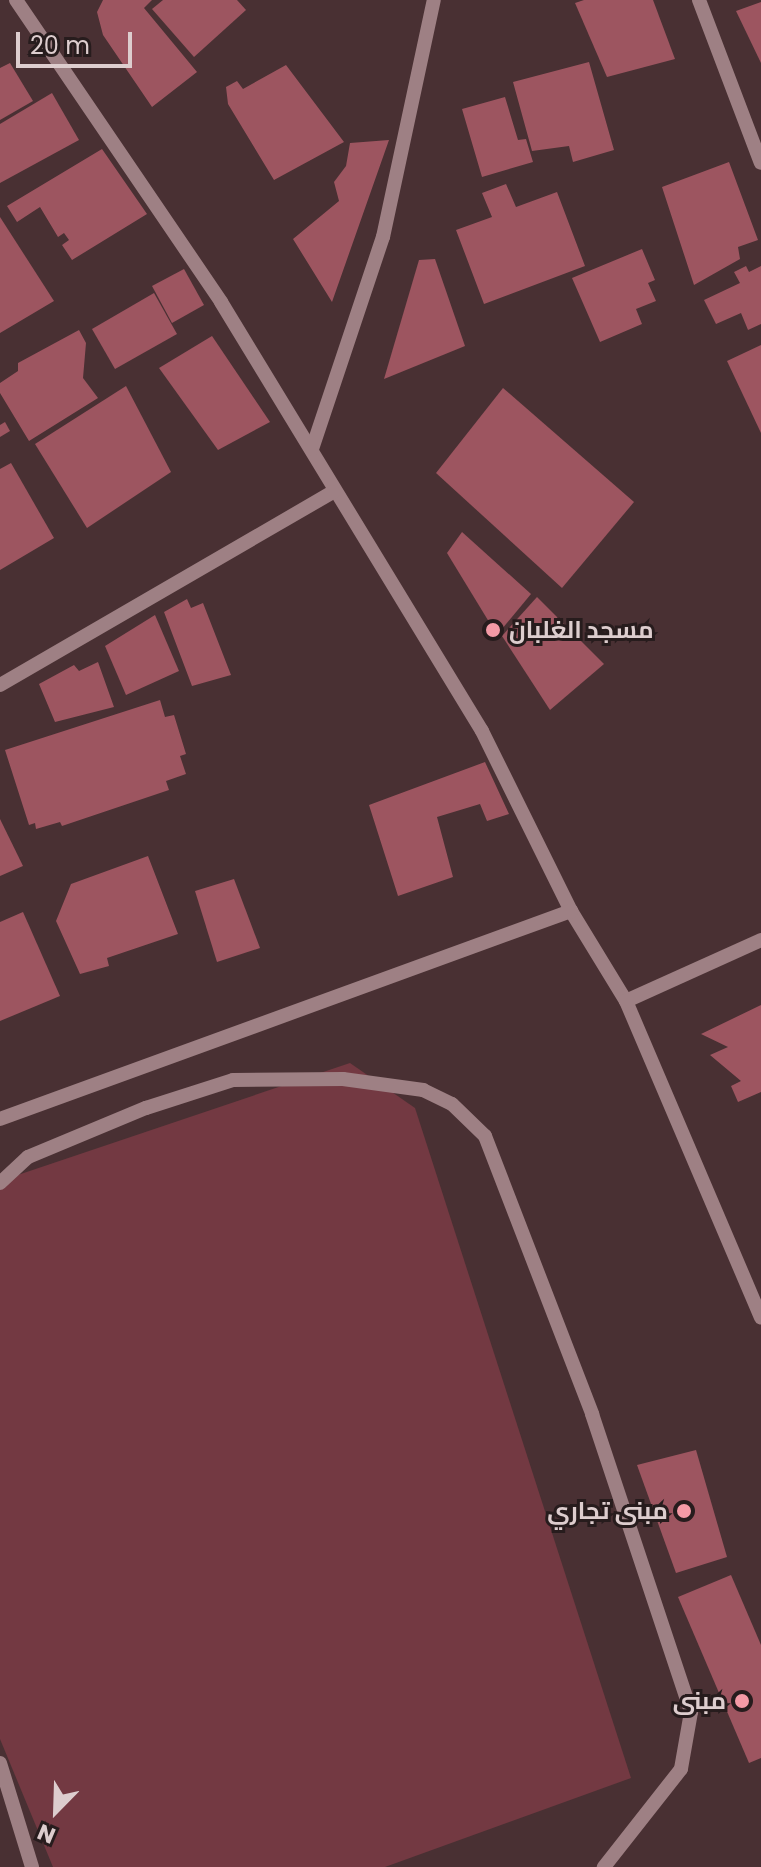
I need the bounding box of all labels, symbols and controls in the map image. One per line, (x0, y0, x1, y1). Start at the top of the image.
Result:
scale bar (20, 16, 136, 66)
text: 20 m (30, 29, 90, 62)
place label: مسجد الغلبان (509, 616, 654, 644)
marker: مسجد الغلبان (484, 621, 502, 639)
place label: مبنى تجاري (547, 1497, 668, 1525)
marker: مبنى تجاري (675, 1502, 693, 1520)
place label: مبنى (673, 1687, 726, 1715)
marker: مبنى (733, 1692, 751, 1710)
north arrow (16, 1771, 96, 1851)
text: N (33, 1816, 60, 1851)

